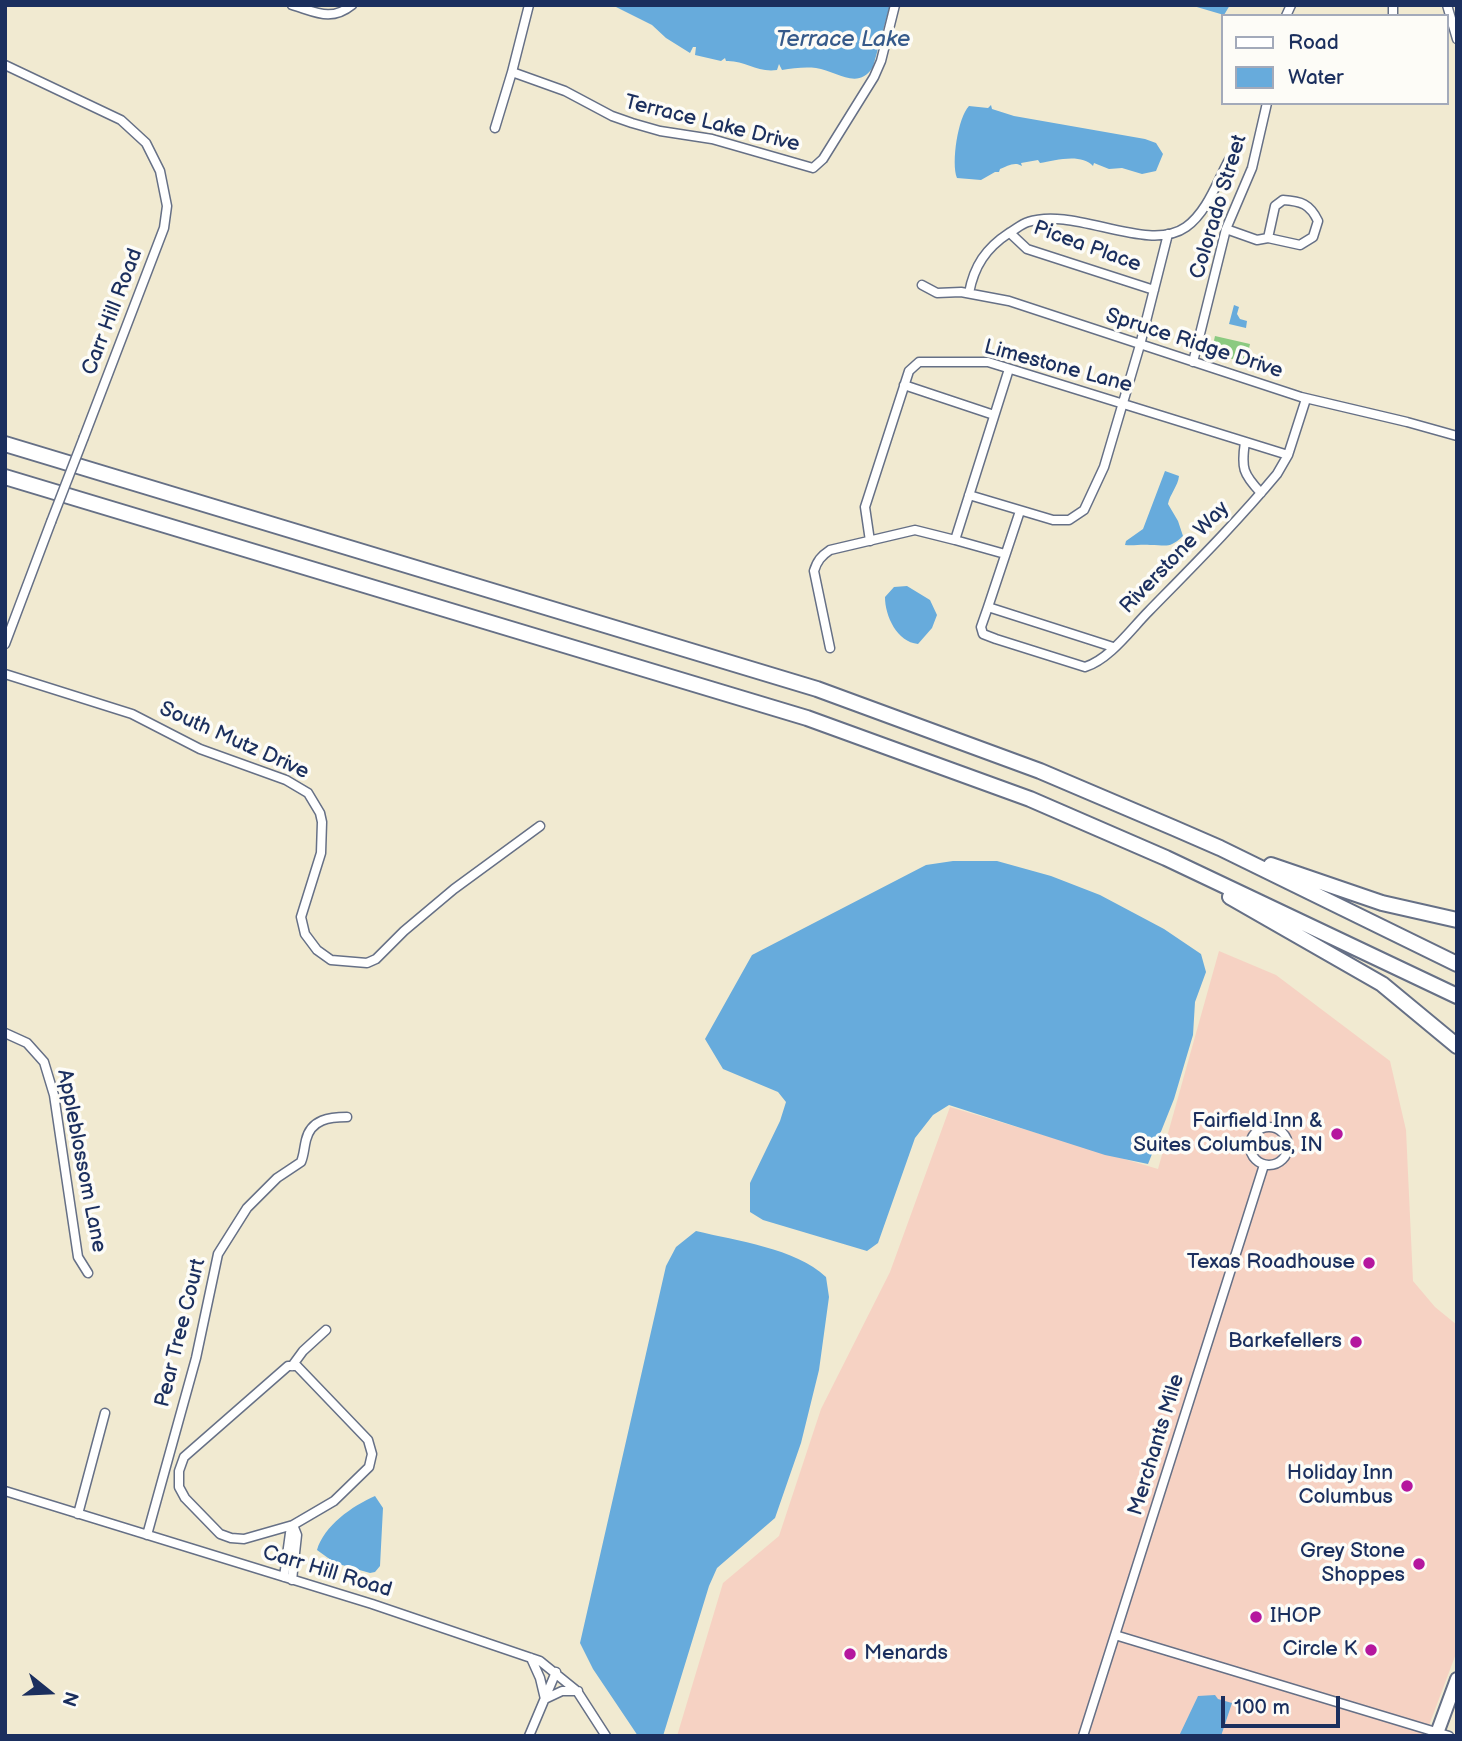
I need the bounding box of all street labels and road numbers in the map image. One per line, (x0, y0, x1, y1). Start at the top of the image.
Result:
street label: Terrace Lake Drive (622, 90, 802, 158)
street label: Colorado Street (1185, 132, 1253, 282)
street label: Picea Place (1030, 216, 1144, 278)
street label: Carr Hill Road (77, 245, 149, 379)
street label: Spruce Ridge Drive (1102, 303, 1286, 385)
street label: Limestone Lane (981, 335, 1135, 399)
street label: Riverstone Way (1115, 497, 1235, 619)
street label: South Mutz Drive (155, 697, 313, 785)
street label: Appleblossom Lane (51, 1067, 111, 1255)
street label: Pear Tree Court (150, 1256, 212, 1410)
street label: Merchants Mile (1124, 1371, 1190, 1519)
street label: Carr Hill Road (259, 1540, 395, 1604)

